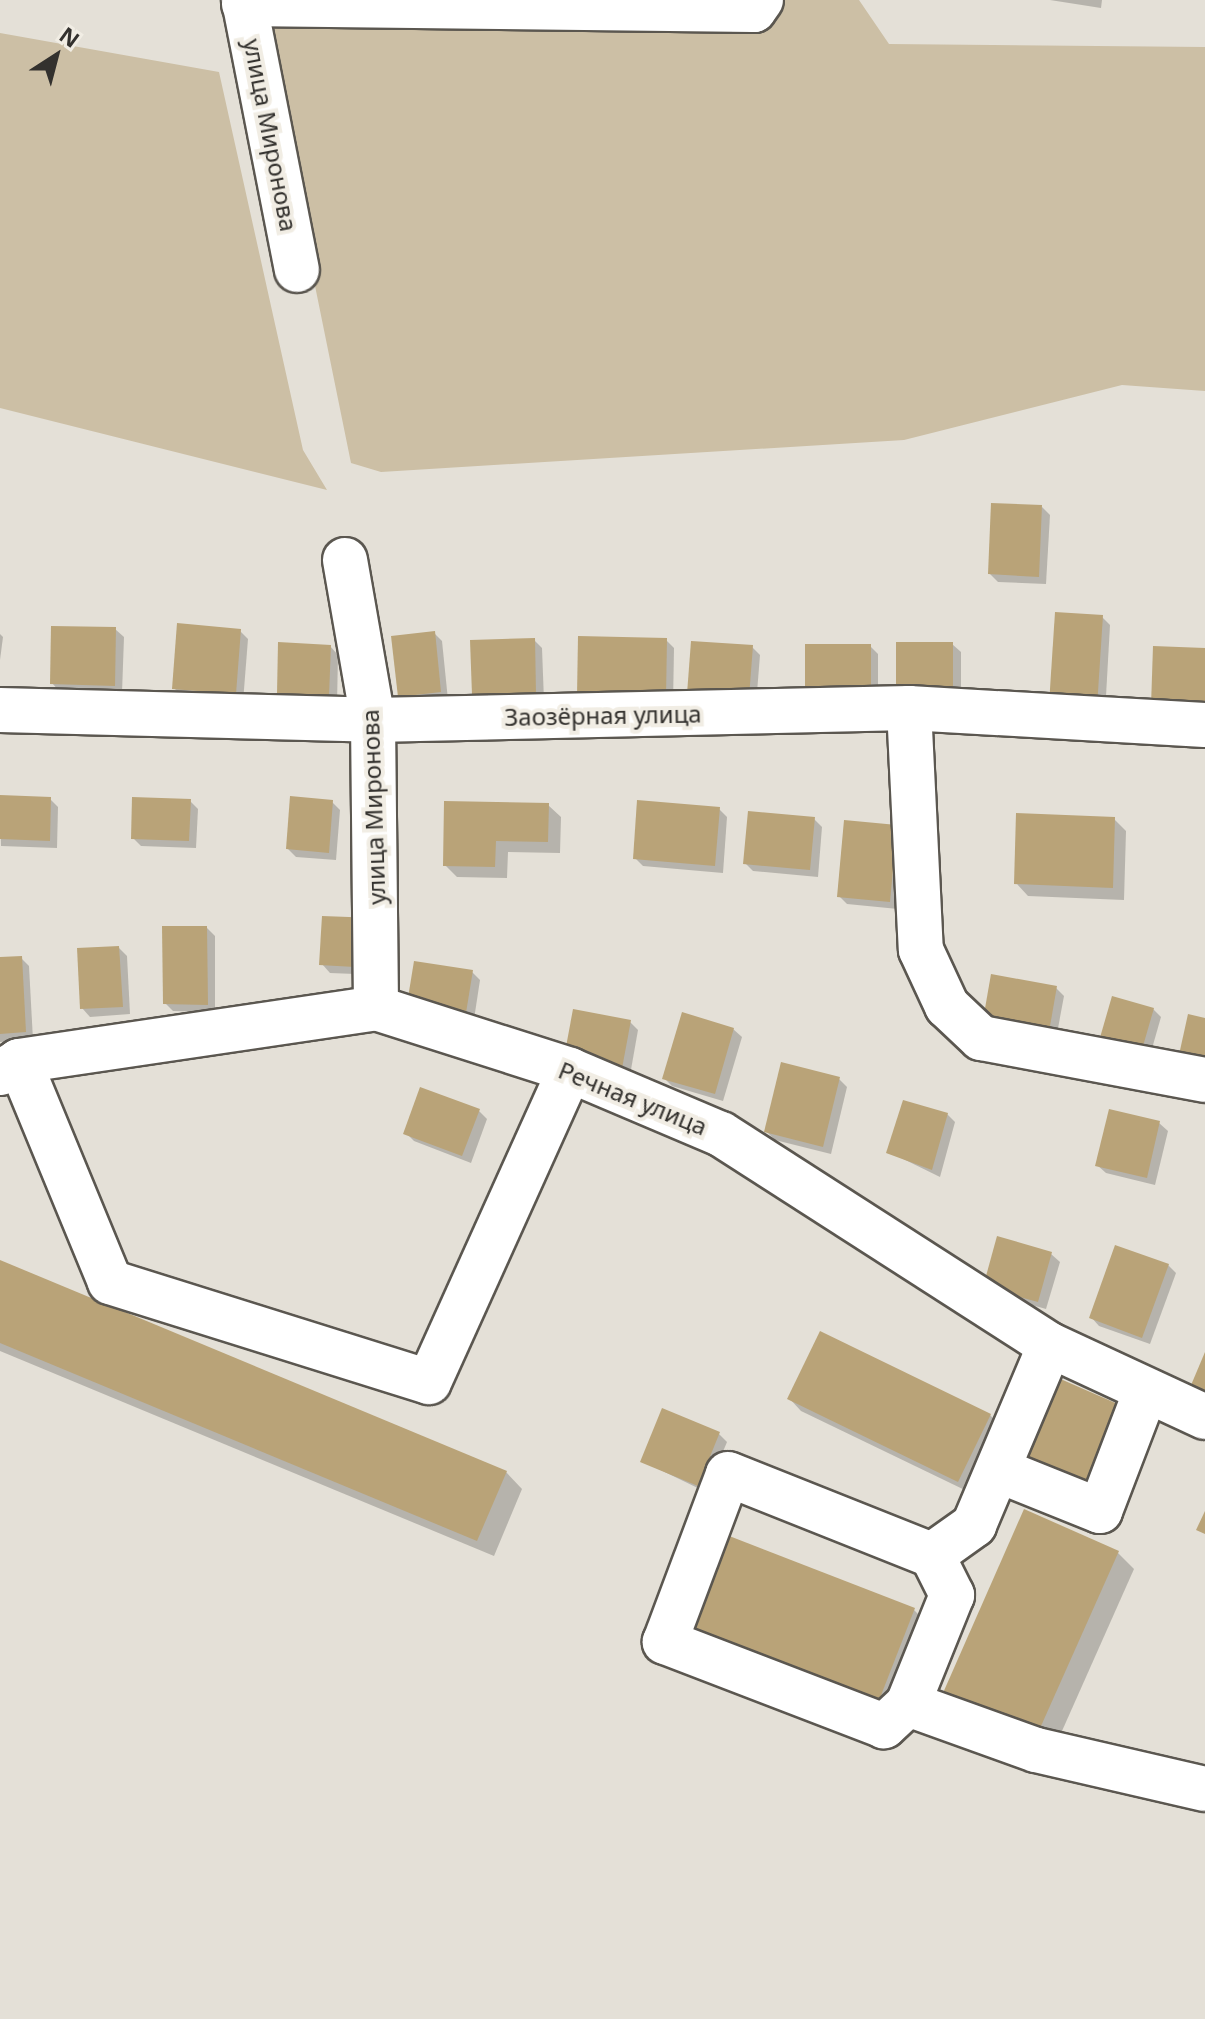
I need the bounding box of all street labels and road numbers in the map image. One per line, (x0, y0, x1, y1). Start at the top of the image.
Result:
street label: улица Миронова (238, 36, 304, 234)
street label: Заозёрная улица (504, 699, 702, 731)
street label: улица Миронова (355, 709, 391, 905)
street label: Речная улица (555, 1055, 711, 1141)

